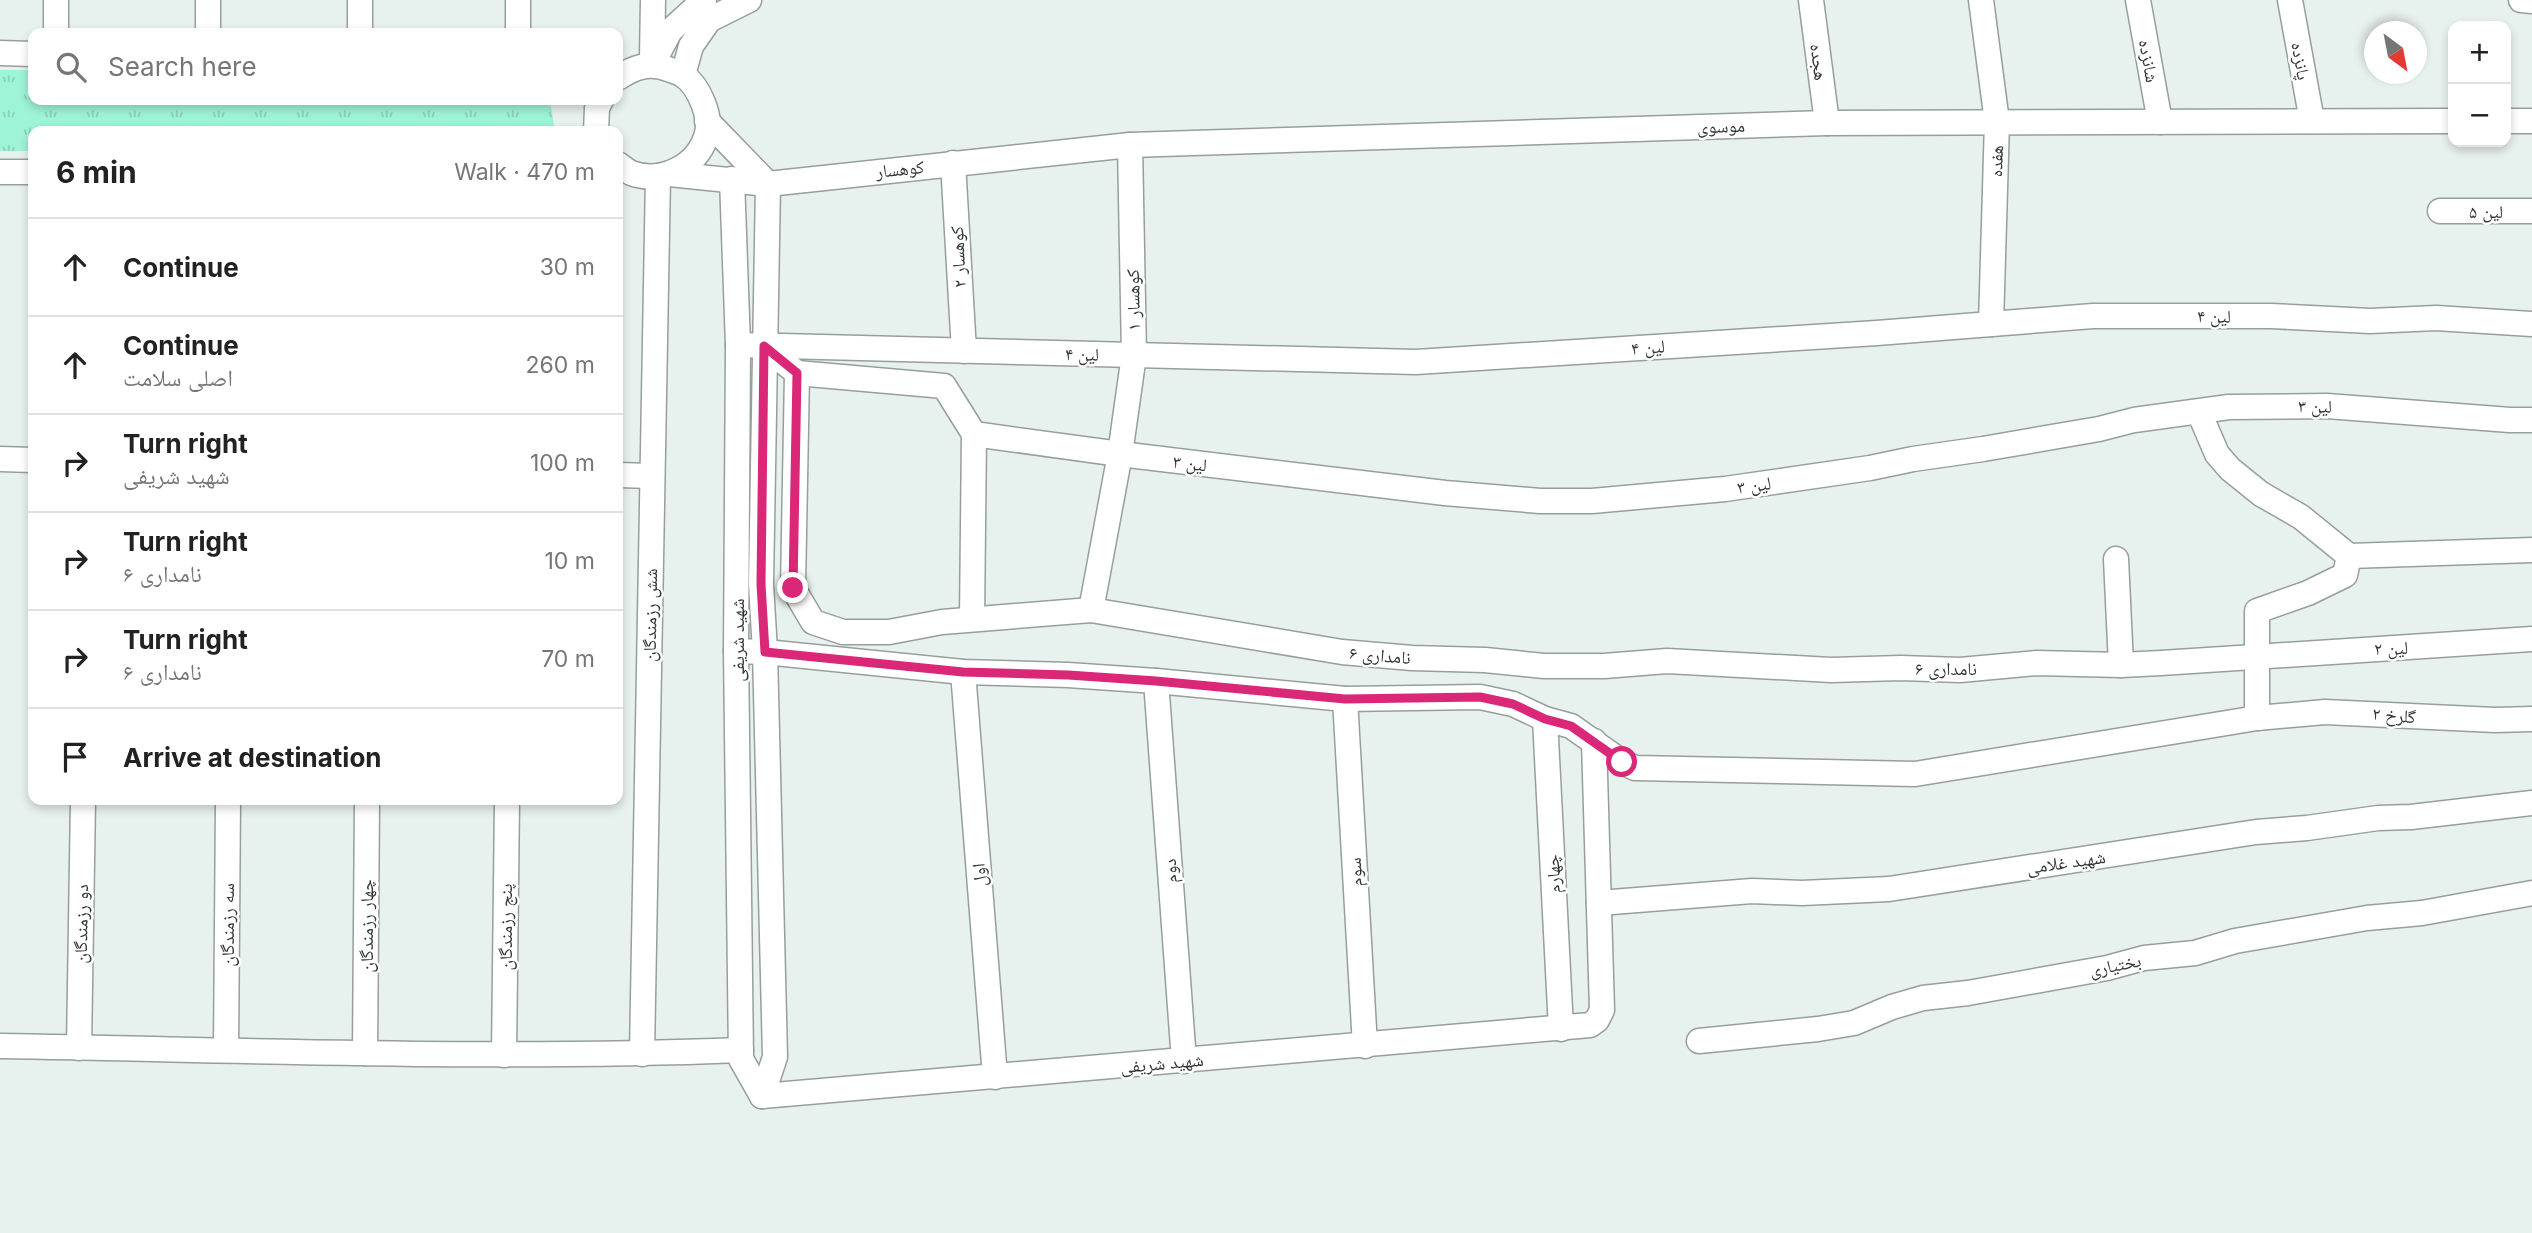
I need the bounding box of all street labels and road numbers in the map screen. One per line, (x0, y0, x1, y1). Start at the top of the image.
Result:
street label: شانزده (2135, 38, 2163, 84)
street label: پانزده (2286, 41, 2315, 82)
street label: هجده (1806, 42, 1832, 82)
street label: موسوی (1697, 115, 1745, 138)
street label: هفده (1985, 145, 2007, 177)
street label: کوهسار (874, 156, 926, 182)
street label: لین ۵ (2469, 201, 2503, 223)
street label: کوهسار ۲ (946, 225, 970, 288)
street label: کوهسار ۱ (1122, 268, 1144, 331)
street label: لین ۴ (2197, 305, 2231, 328)
street label: لین ۴ (1630, 335, 1666, 360)
street label: لین ۴ (1065, 343, 1099, 366)
street label: لین ۳ (2298, 395, 2332, 418)
street label: لین ۳ (1172, 451, 1208, 476)
street label: لین ۳ (1736, 472, 1772, 499)
street label: شش رزمندگان (639, 568, 662, 662)
street label: شهید شریفی (727, 598, 749, 682)
street label: لین ۲ (2374, 637, 2408, 660)
street label: نامداری ۶ (1348, 642, 1412, 669)
street label: نامداری ۶ (1915, 658, 1977, 680)
street label: گلرخ ۲ (2371, 703, 2417, 729)
street label: شهید غلامی (2025, 846, 2107, 879)
street label: چهارم (1542, 854, 1566, 894)
street label: سوم (1344, 857, 1368, 887)
street label: دوم (1159, 858, 1183, 884)
street label: اول (968, 862, 991, 888)
street label: چهار رزمندگان (356, 879, 378, 973)
street label: سه رزمندگان (217, 883, 239, 967)
street label: دو رزمندگان (70, 884, 93, 964)
street label: پنج رزمندگان (495, 884, 518, 970)
street label: بختیاری (2087, 949, 2143, 982)
street label: شهید شریفی (1120, 1049, 1205, 1078)

